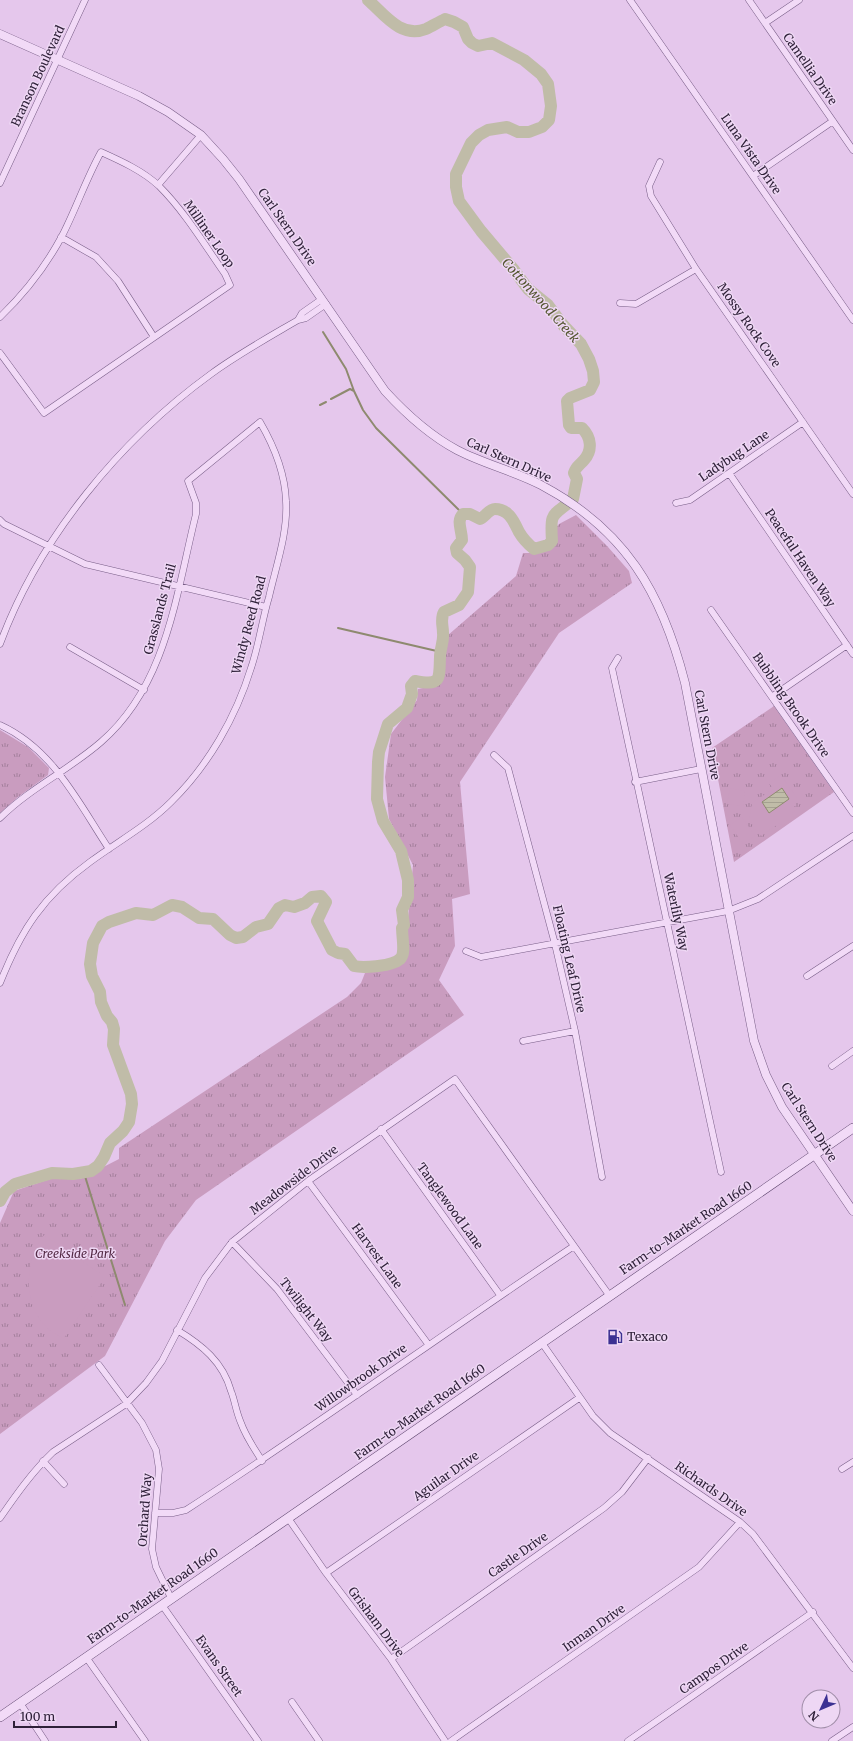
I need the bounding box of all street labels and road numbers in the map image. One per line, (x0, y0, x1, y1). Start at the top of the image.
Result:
street label: Branson Boulevard (8, 23, 68, 129)
street label: Camellia Drive (780, 30, 841, 108)
street label: Luna Vista Drive (718, 111, 785, 197)
street label: Carl Stern Drive (255, 185, 320, 268)
street label: Milliner Loop (181, 197, 238, 270)
street label: Mossy Rock Cove (715, 280, 784, 370)
street label: Ladybug Lane (696, 427, 772, 485)
street label: Carl Stern Drive (465, 434, 554, 485)
street label: Peaceful Haven Way (762, 506, 839, 610)
street label: Grasslands Trail (140, 561, 179, 656)
street label: Windy Reed Road (228, 574, 269, 677)
street label: Bubbling Brook Drive (750, 650, 833, 760)
street label: Carl Stern Drive (691, 689, 724, 781)
street label: Waterlily Way (661, 871, 692, 952)
street label: Floating Leaf Drive (550, 904, 589, 1014)
street label: Carl Stern Drive (778, 1079, 841, 1164)
street label: Meadowside Drive (247, 1142, 341, 1218)
street label: Tanglewood Lane (414, 1160, 487, 1252)
street label: Farm-to-Market Road 1660 (617, 1177, 755, 1278)
street label: Harvest Lane (349, 1220, 406, 1291)
street label: Twilight Way (277, 1275, 336, 1345)
street label: Willowbrook Drive (311, 1340, 409, 1415)
street label: Farm-to-Market Road 1660 (351, 1360, 488, 1463)
street label: Aguilar Drive (409, 1447, 481, 1504)
street label: Richards Drive (672, 1458, 750, 1519)
street label: Orchard Way (134, 1473, 155, 1547)
street label: Castle Drive (485, 1529, 550, 1581)
street label: Farm-to-Market Road 1660 (84, 1544, 221, 1647)
street label: Grisham Drive (345, 1584, 408, 1660)
street label: Inman Drive (560, 1601, 628, 1655)
street label: Evans Street (193, 1632, 246, 1700)
street label: Campos Drive (676, 1638, 751, 1697)

